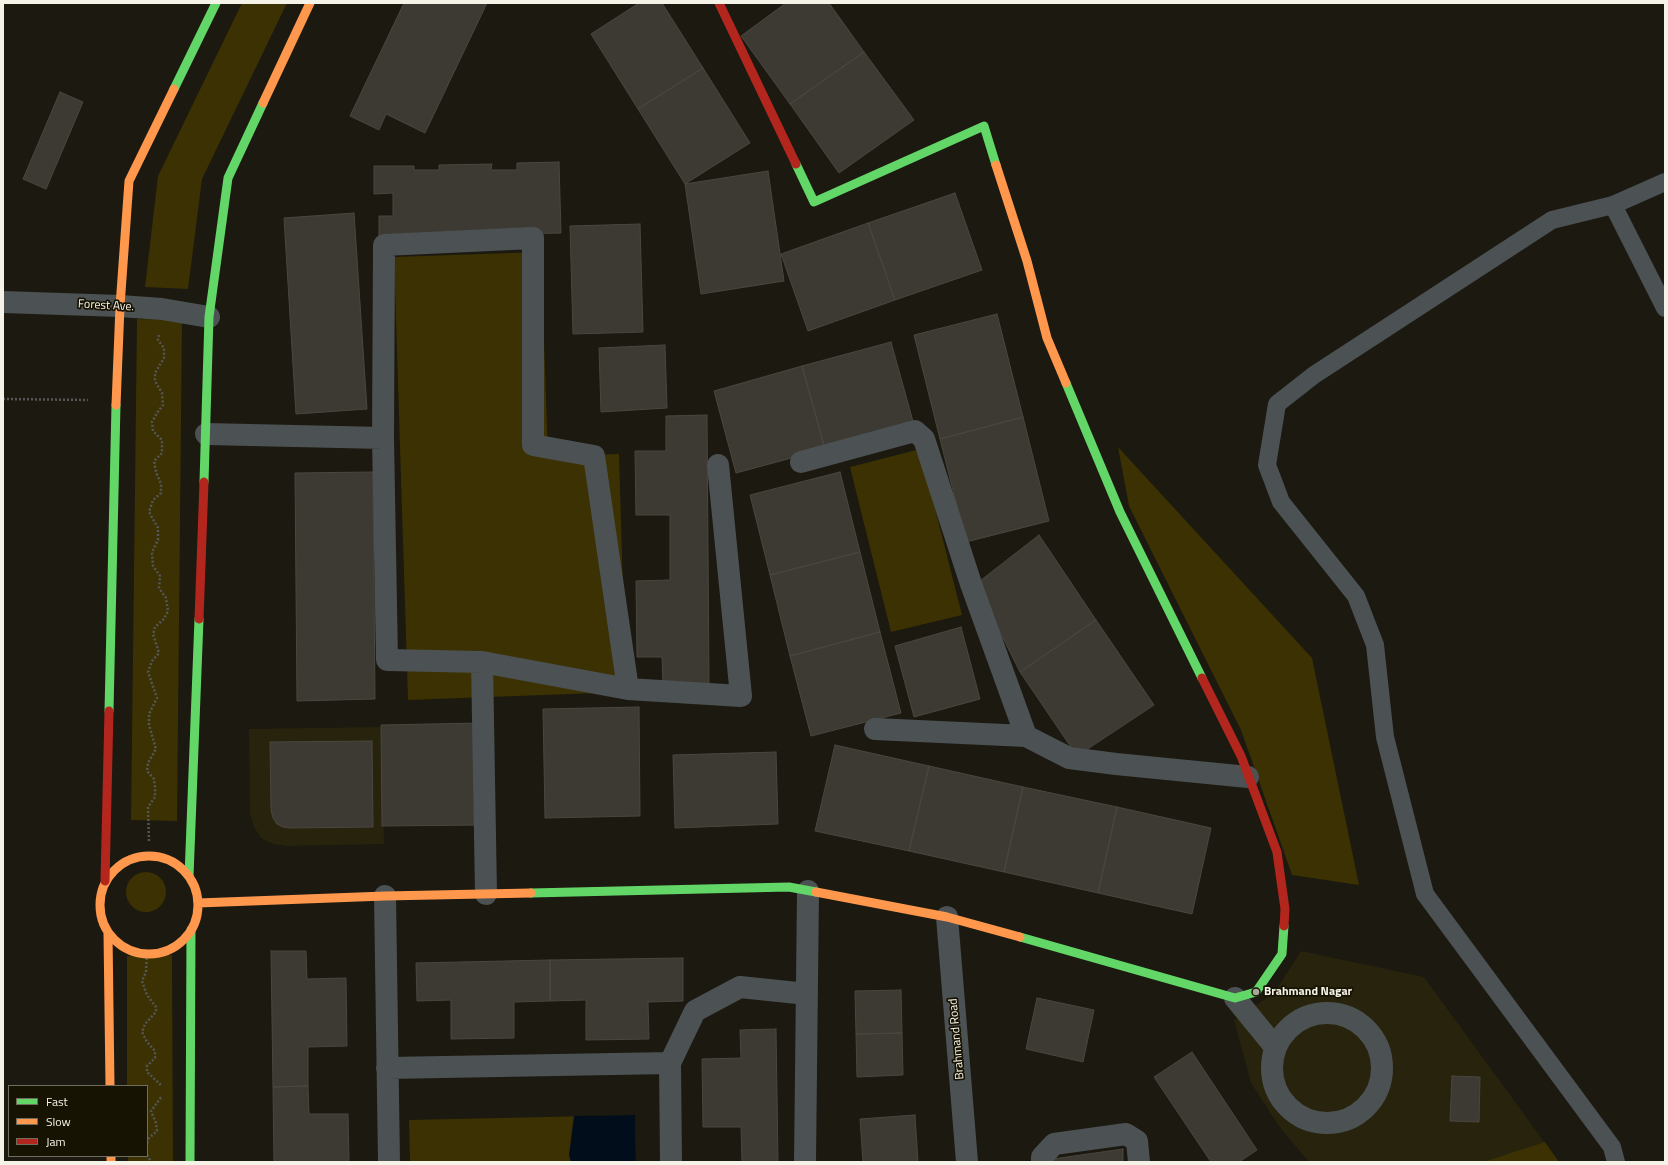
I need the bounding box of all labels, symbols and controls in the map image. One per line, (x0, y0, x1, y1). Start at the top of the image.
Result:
street label: Forest Ave. (78, 297, 134, 315)
place label: Brahmand Nagar (1264, 985, 1352, 999)
marker: Brahmand Nagar (1251, 987, 1261, 997)
street label: Brahmand Road (946, 998, 968, 1080)
legend (8, 1085, 148, 1157)
text: Fast (46, 1092, 68, 1111)
text: Slow (46, 1112, 71, 1131)
text: Jam (46, 1132, 66, 1151)

